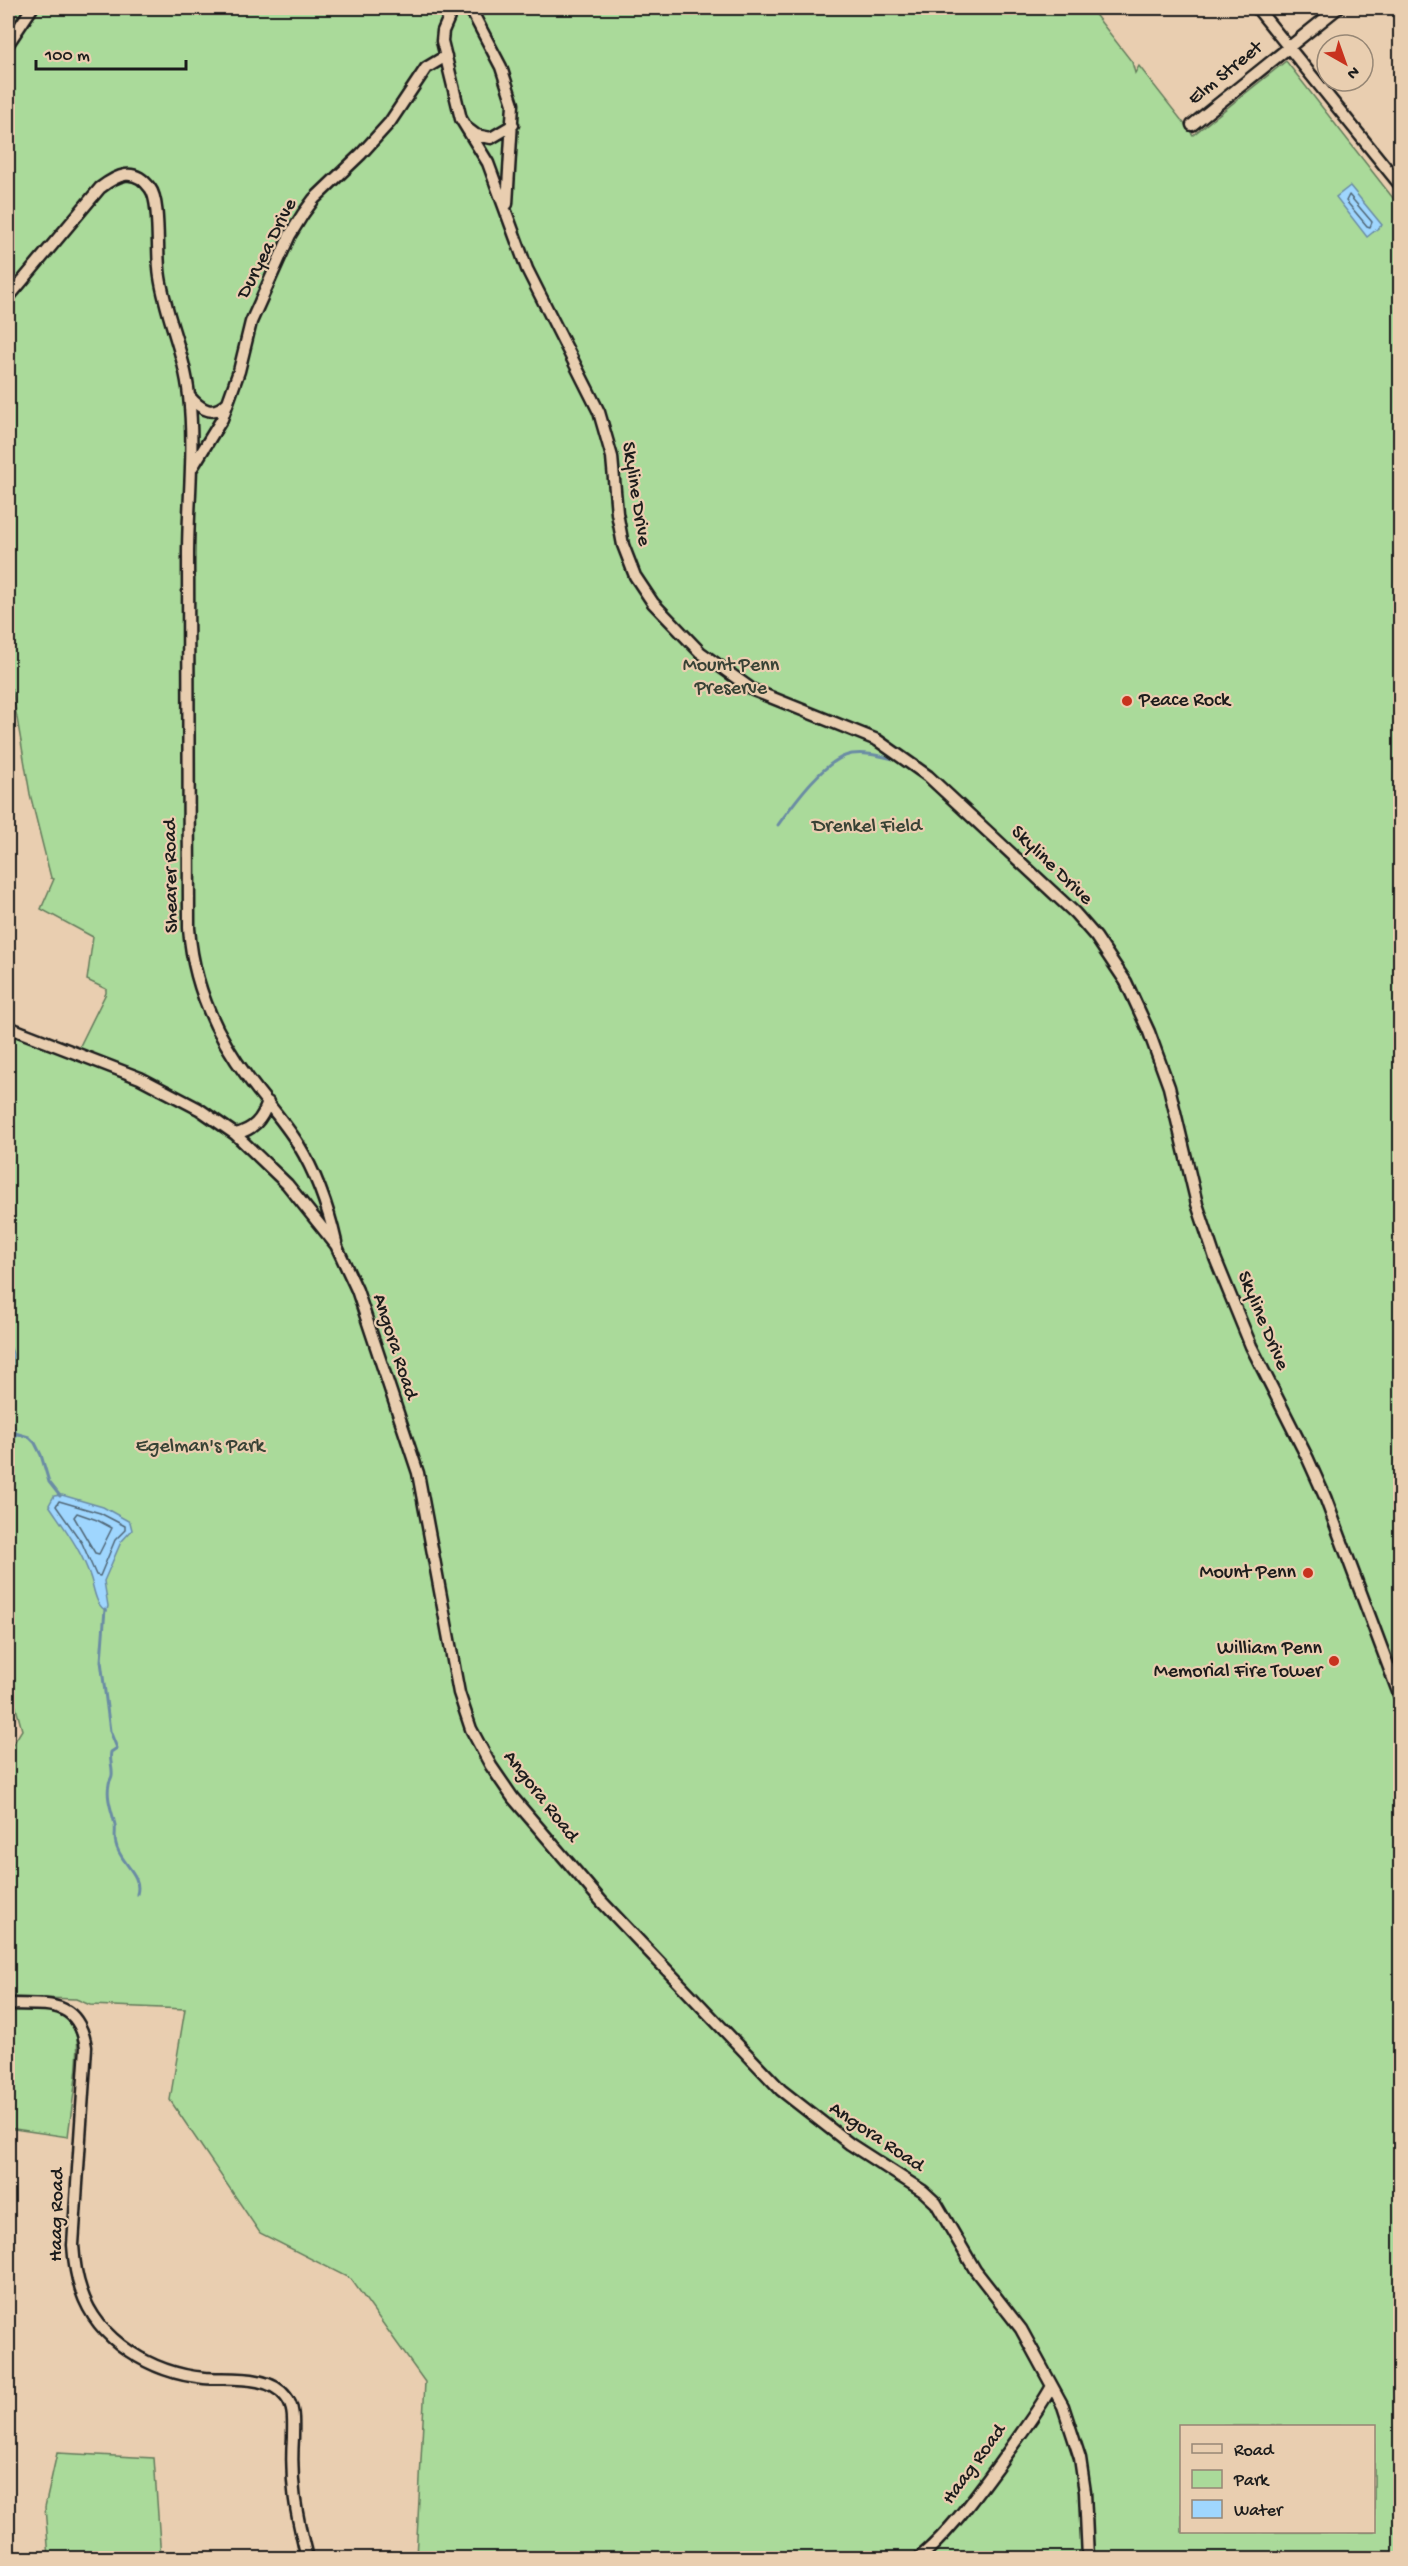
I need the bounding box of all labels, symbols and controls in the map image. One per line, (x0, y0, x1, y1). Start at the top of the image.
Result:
scale bar (36, 33, 186, 71)
north arrow (1315, 33, 1375, 93)
street label: Elm Street (1184, 36, 1269, 111)
text: 100 m (44, 46, 90, 67)
text: N (1342, 61, 1363, 83)
street label: Duryea Drive (232, 195, 303, 305)
street label: Skyline Drive (615, 440, 655, 548)
park label: Mount Penn Preserve (683, 655, 780, 701)
place label: Peace Rock (1138, 690, 1232, 713)
marker: Peace Rock (1120, 694, 1134, 708)
street label: Shearer Road (159, 816, 184, 933)
park label: Drenkel Field (810, 816, 924, 839)
street label: Skyline Drive (1005, 821, 1097, 911)
street label: Skyline Drive (1231, 1268, 1293, 1374)
street label: Angora Road (366, 1291, 423, 1405)
park label: Egelman's Park (136, 1436, 266, 1459)
place label: Mount Penn (1200, 1562, 1296, 1585)
marker: Mount Penn (1301, 1566, 1315, 1580)
place label: William Penn Memorial Fire Tower (1154, 1638, 1324, 1684)
marker: William Penn Memorial Fire Tower (1327, 1654, 1341, 1668)
street label: Angora Road (497, 1747, 584, 1849)
street label: Angora Road (824, 2098, 930, 2179)
street label: Haag Road (46, 2166, 70, 2262)
street label: Haag Road (938, 2419, 1013, 2510)
legend (1180, 2425, 1375, 2533)
text: Road (1234, 2441, 1275, 2462)
text: Park (1233, 2471, 1270, 2492)
text: Water (1234, 2501, 1284, 2522)

